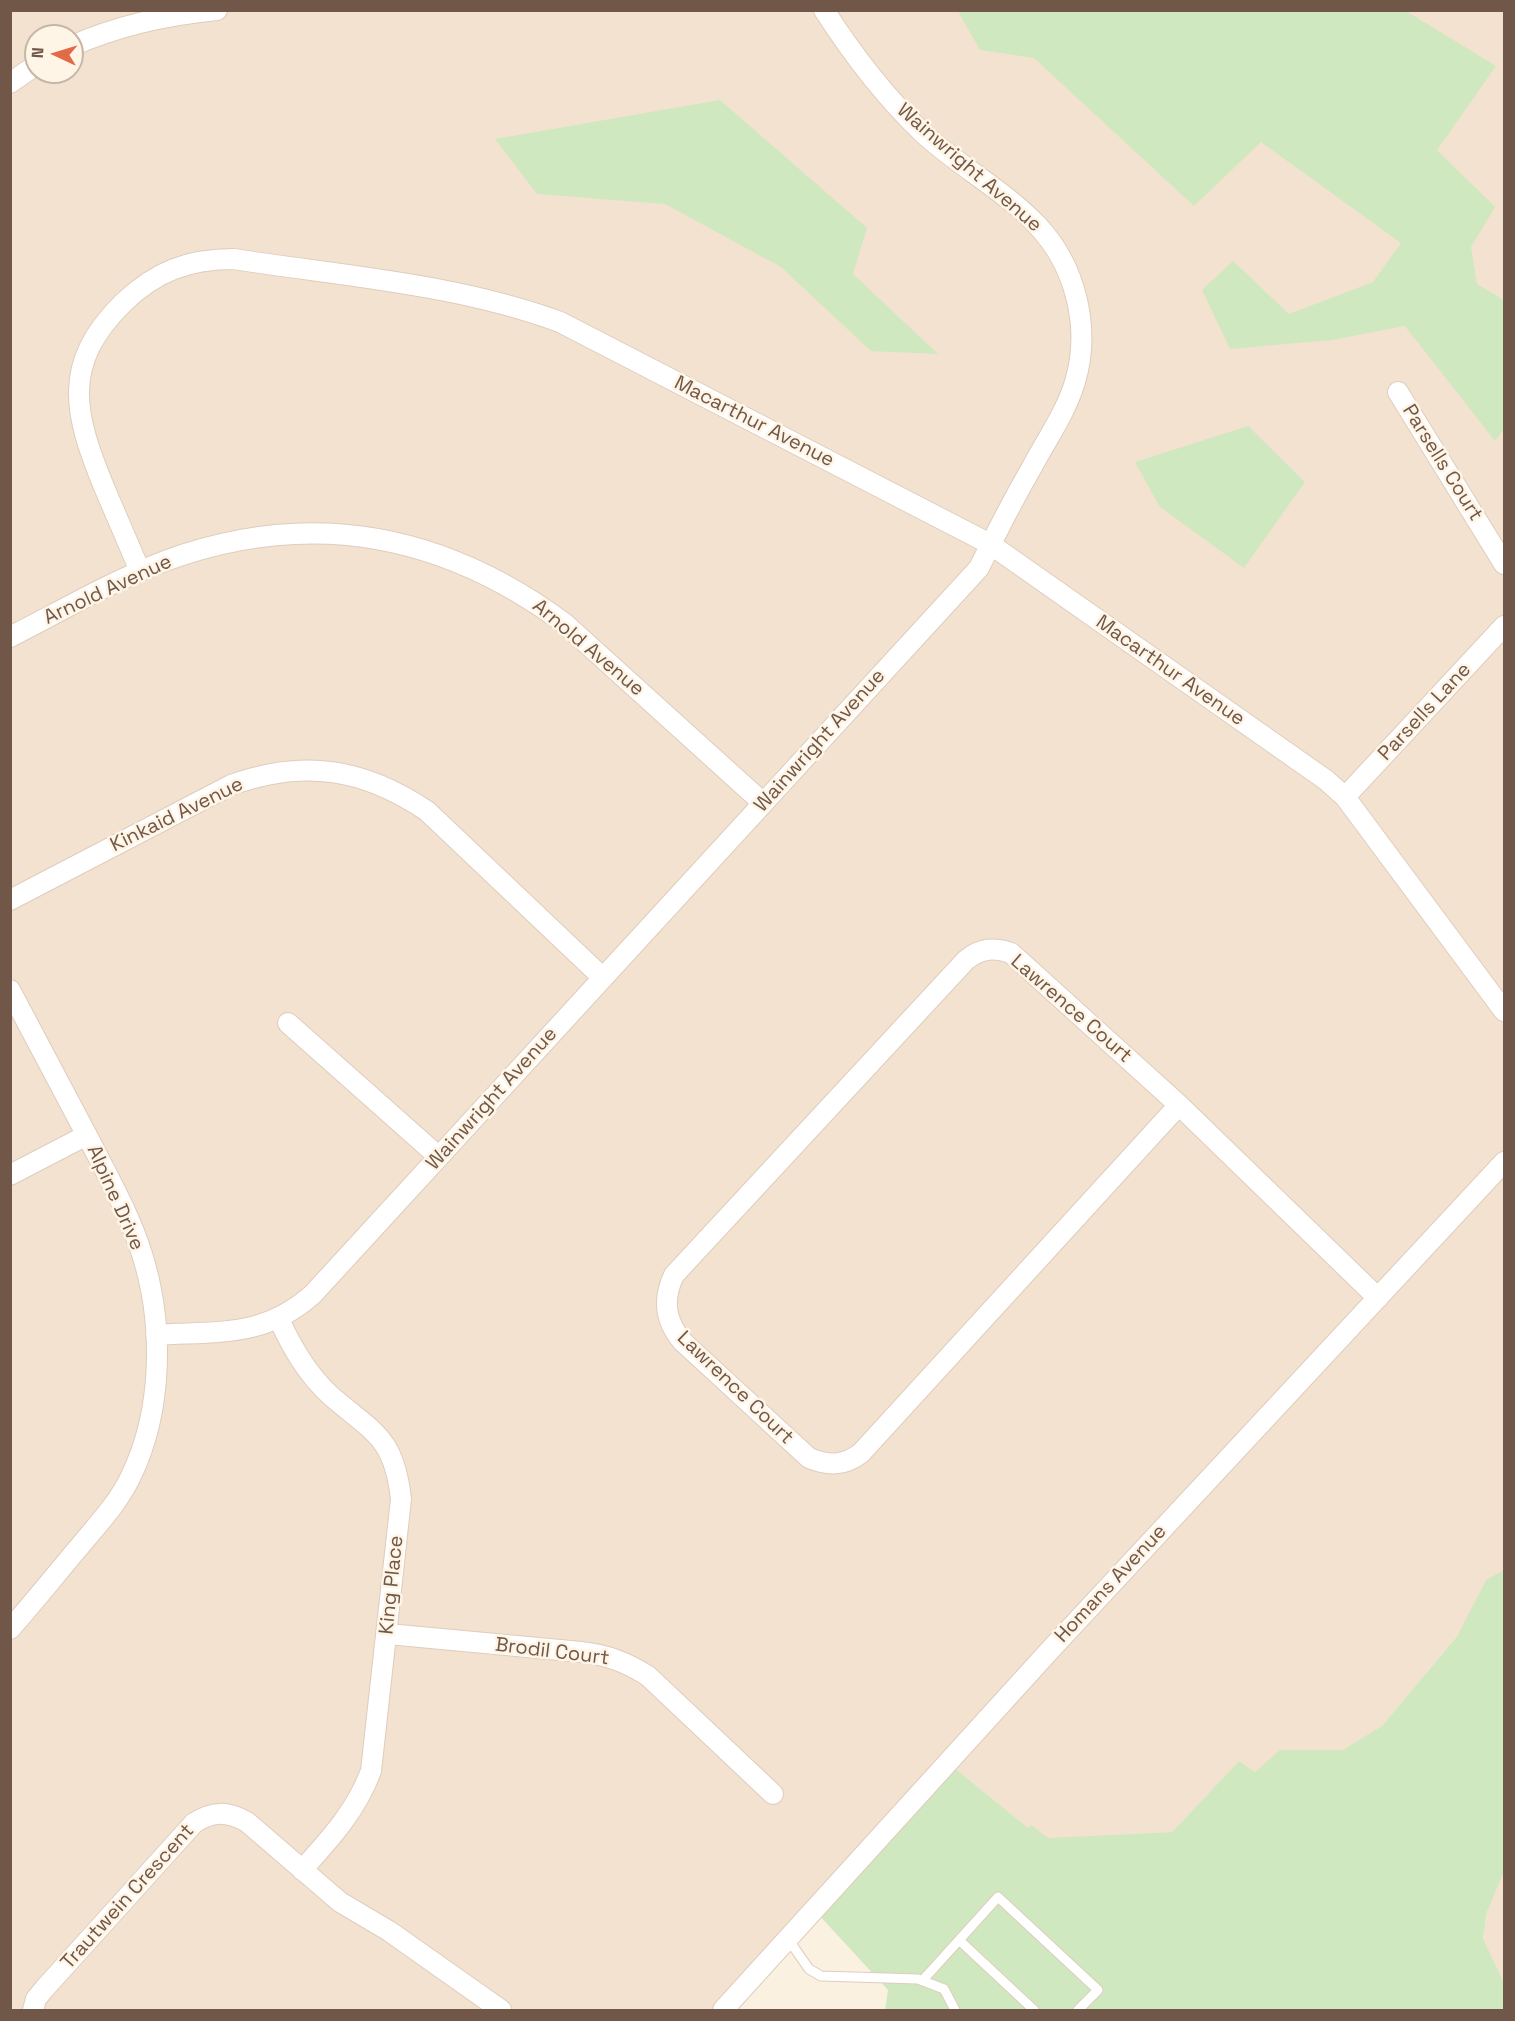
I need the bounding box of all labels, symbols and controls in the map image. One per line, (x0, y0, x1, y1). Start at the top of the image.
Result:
north arrow (24, 24, 84, 84)
text: N (27, 47, 48, 59)
street label: Wainwright Avenue (892, 99, 1046, 237)
street label: Macarthur Avenue (670, 371, 838, 473)
street label: Parsells Court (1397, 400, 1487, 526)
street label: Arnold Avenue (40, 550, 176, 630)
street label: Arnold Avenue (527, 594, 649, 702)
street label: Macarthur Avenue (1091, 611, 1249, 731)
street label: Parsells Lane (1374, 658, 1476, 766)
street label: Wainwright Avenue (749, 665, 891, 817)
street label: Kinkaid Avenue (107, 772, 247, 858)
street label: Lawrence Court (1006, 950, 1136, 1068)
street label: Wainwright Avenue (421, 1023, 563, 1175)
street label: Alpine Drive (81, 1142, 149, 1254)
street label: Lawrence Court (672, 1326, 798, 1450)
street label: Homans Avenue (1050, 1520, 1172, 1648)
street label: King Place (375, 1534, 409, 1636)
street label: Brodil Court (494, 1633, 610, 1671)
street label: Trautwein Crescent (56, 1819, 200, 1975)

